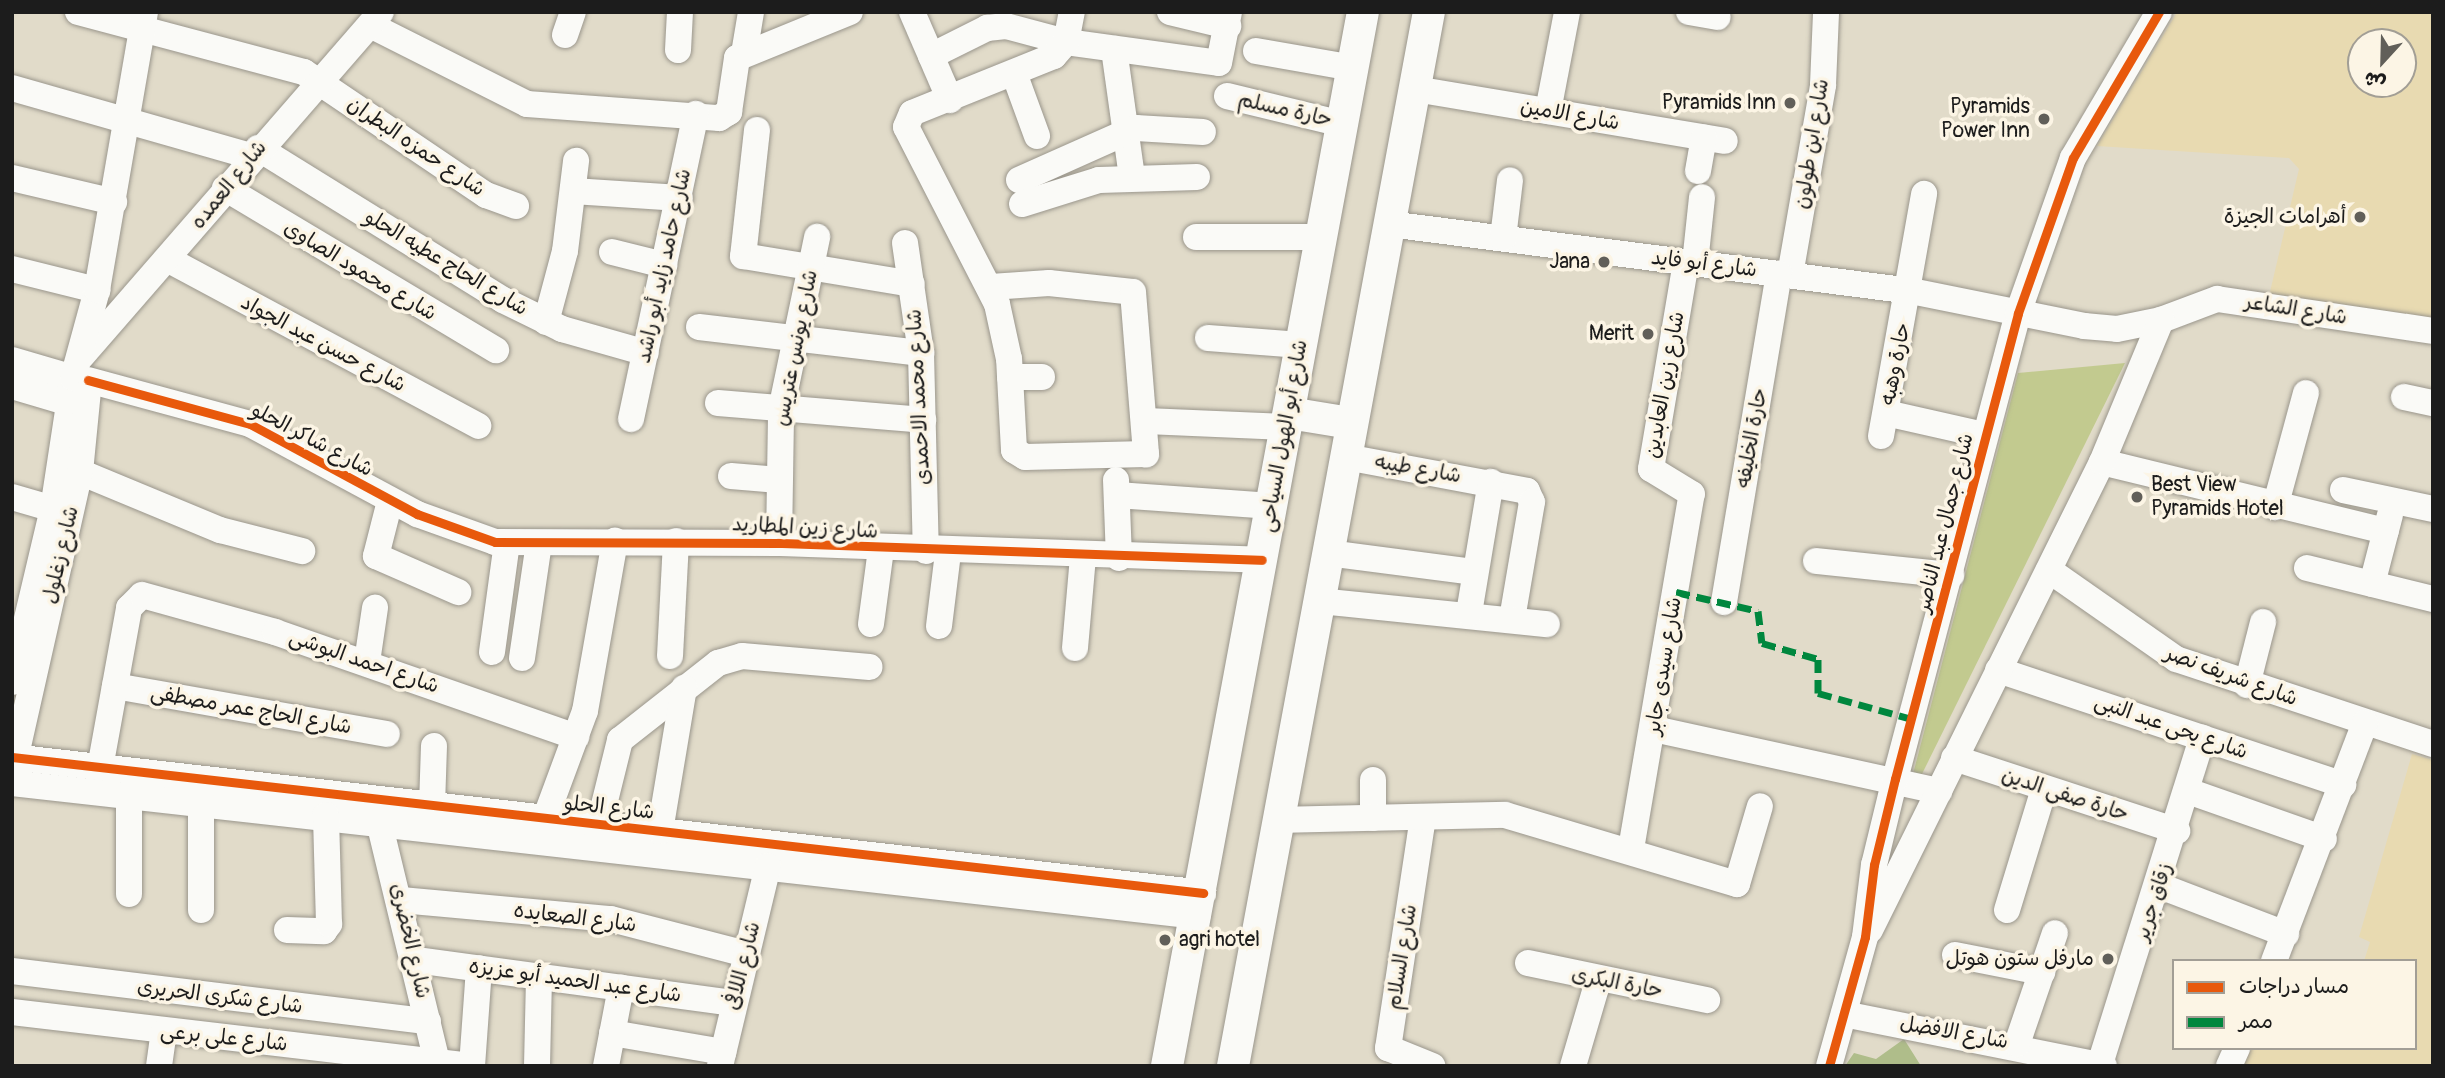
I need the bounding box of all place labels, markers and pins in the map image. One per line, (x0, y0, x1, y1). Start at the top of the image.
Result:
place label: Pyramids Inn (1662, 90, 1776, 116)
place label: Pyramids Power Inn (1941, 94, 2030, 144)
marker: Pyramids Inn (1782, 95, 1798, 111)
marker: Pyramids Power Inn (2036, 111, 2052, 127)
place label: أهرامات الجيزة (2224, 204, 2346, 230)
marker: أهرامات الجيزة (2352, 209, 2368, 225)
place label: Jana (1549, 249, 1590, 275)
marker: Jana (1596, 254, 1612, 270)
place label: Merit (1589, 321, 1634, 347)
marker: Merit (1640, 326, 1656, 342)
place label: Best View Pyramids Hotel (2151, 472, 2284, 522)
marker: Best View Pyramids Hotel (2129, 489, 2145, 505)
place label: agri hotel (1179, 927, 1260, 953)
marker: agri hotel (1157, 932, 1173, 948)
place label: مارفل ستون هوتل (1946, 946, 2094, 972)
marker: مارفل ستون هوتل (2100, 951, 2116, 967)

